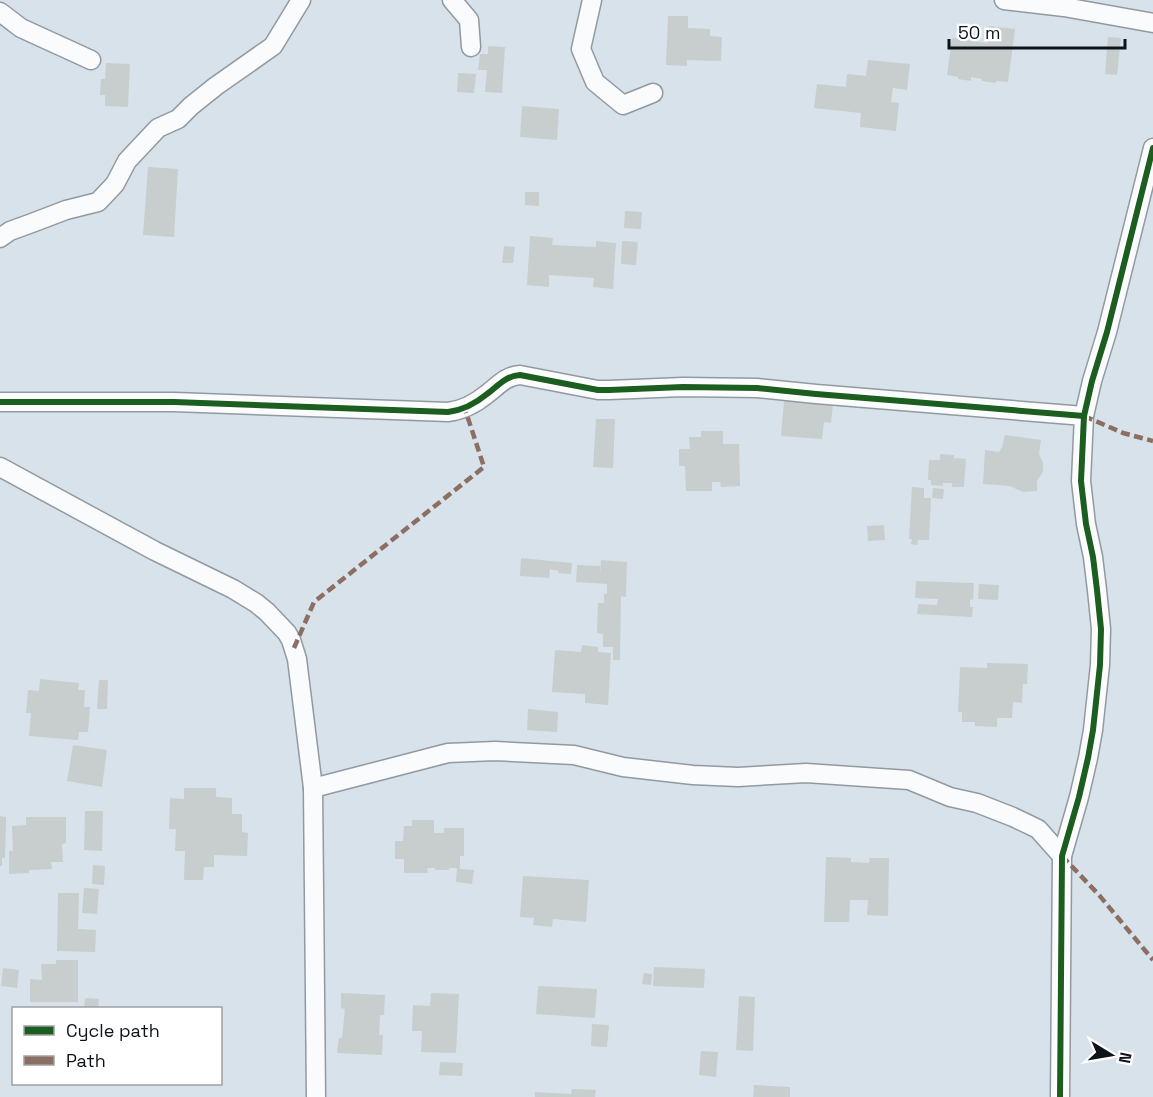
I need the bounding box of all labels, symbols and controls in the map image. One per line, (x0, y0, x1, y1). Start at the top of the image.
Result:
scale bar (949, 12, 1124, 50)
text: 50 m (958, 21, 1000, 44)
legend (12, 1007, 222, 1085)
text: Cycle path (66, 1019, 160, 1042)
north arrow (1081, 1025, 1141, 1085)
text: Path (66, 1049, 106, 1072)
text: N (1114, 1050, 1137, 1065)

